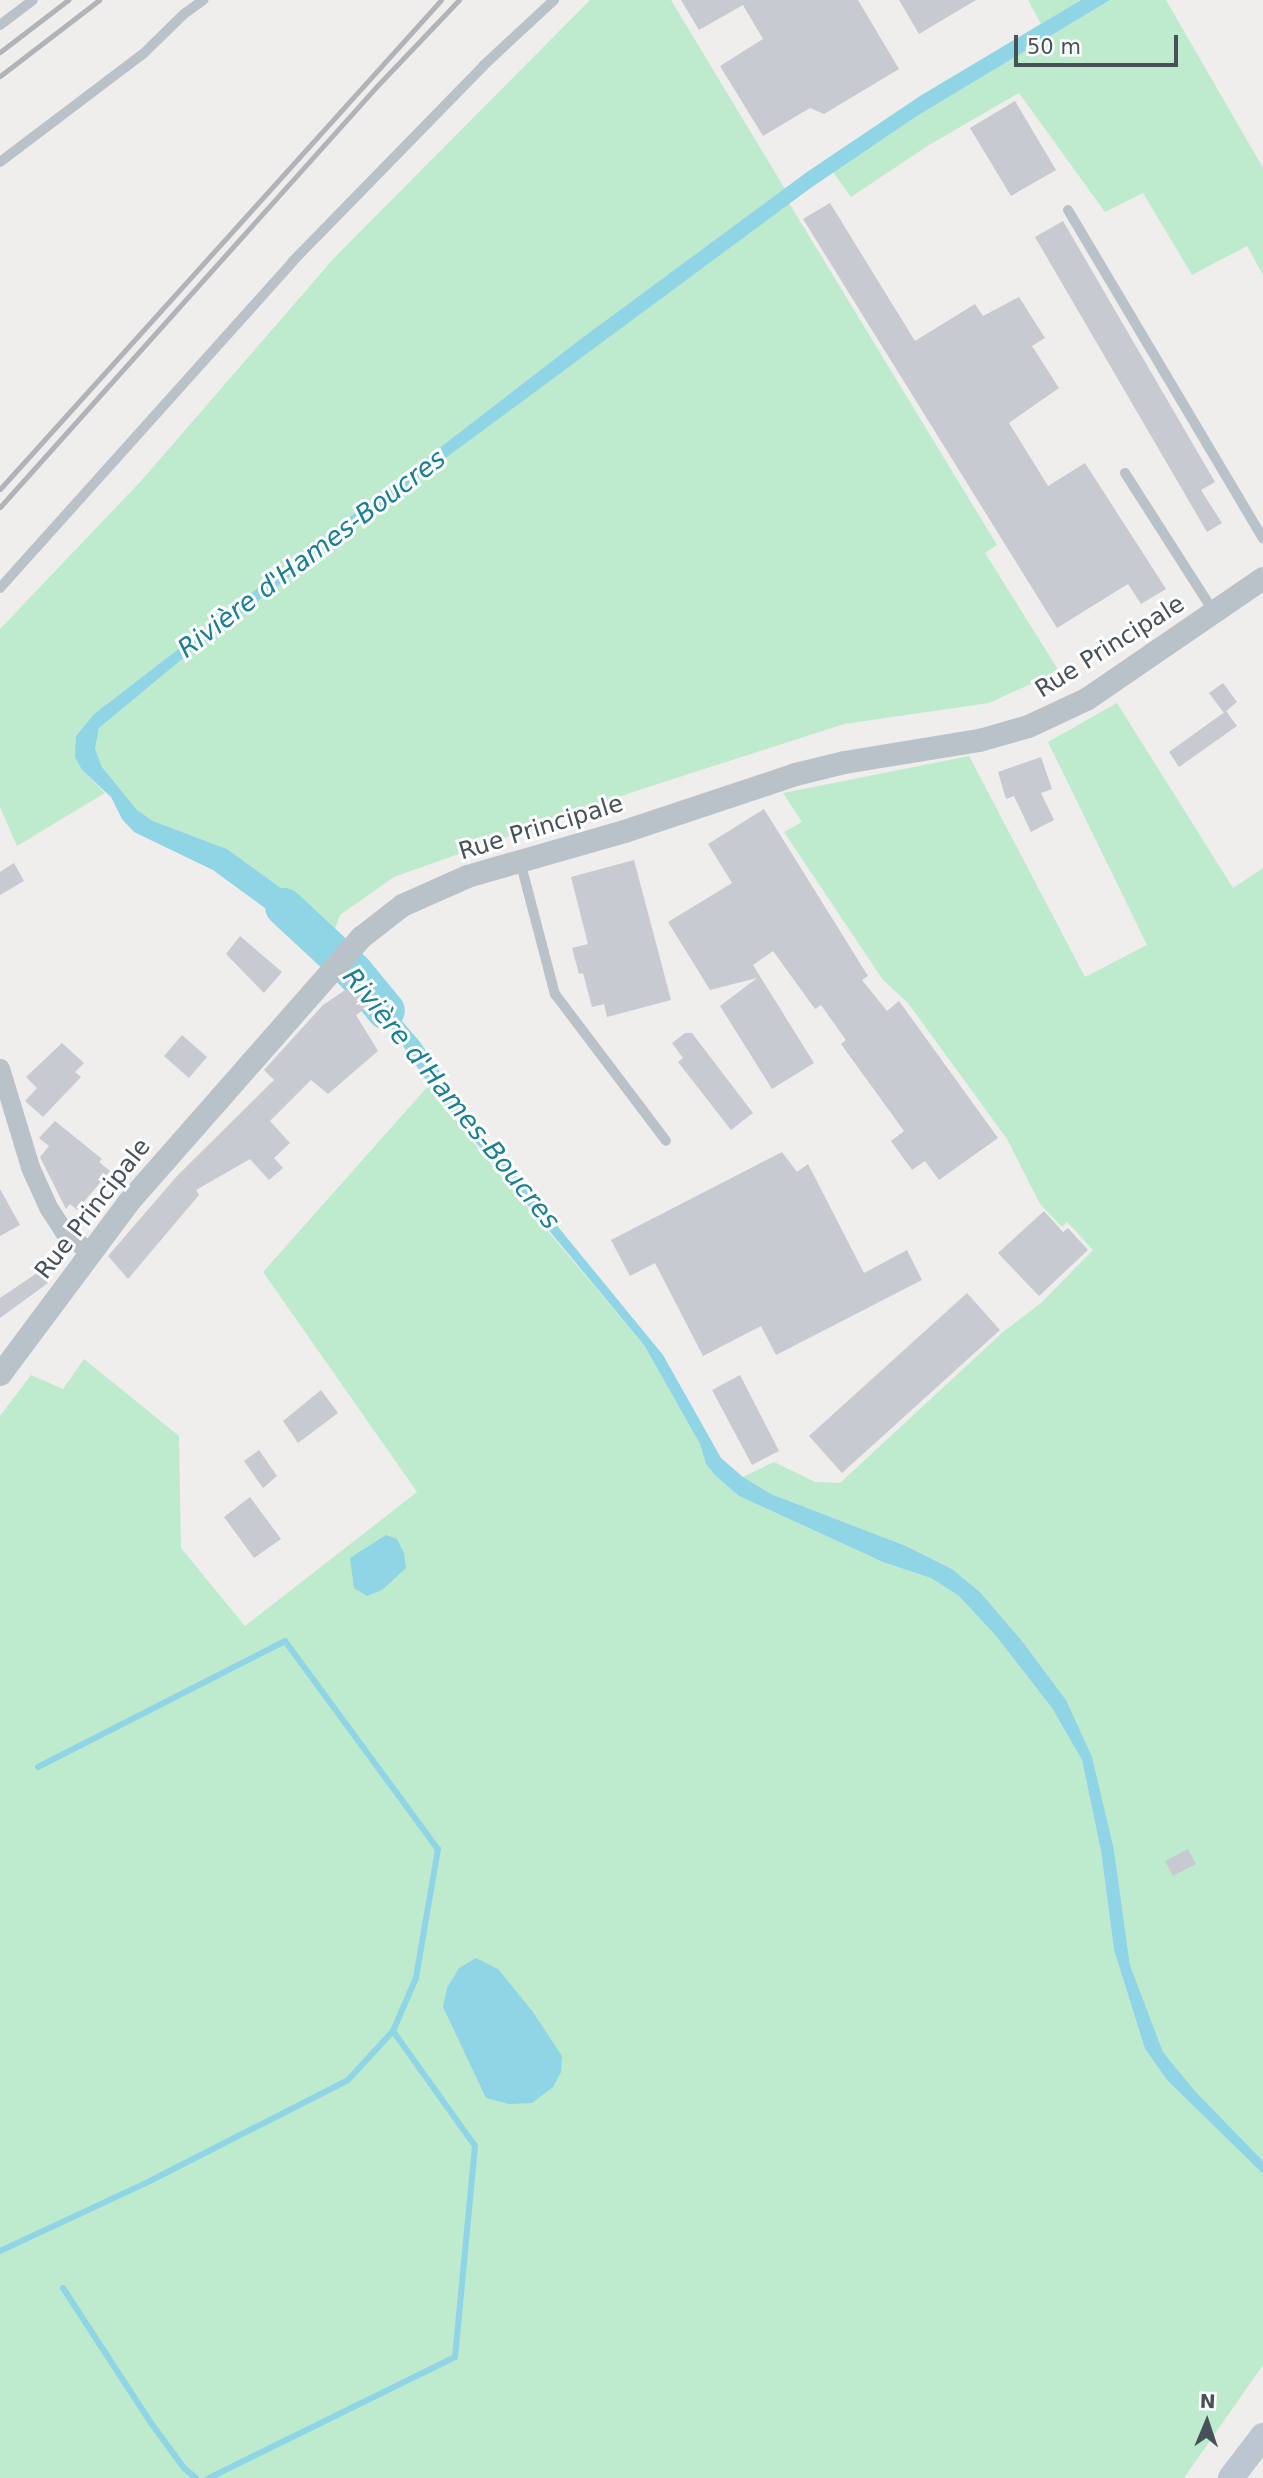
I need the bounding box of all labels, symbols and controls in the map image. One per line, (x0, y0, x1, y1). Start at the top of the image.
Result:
scale bar (1018, 21, 1182, 65)
text: 50 m (1027, 35, 1081, 59)
water label: Rivière d'Hames-Boucres (172, 443, 452, 665)
street label: Rue Principale (1030, 590, 1190, 704)
street label: Rue Principale (455, 789, 627, 867)
water label: Rivière d'Hames-Boucres (336, 962, 566, 1236)
street label: Rue Principale (29, 1133, 157, 1285)
north arrow (1172, 2387, 1242, 2457)
text: N (1199, 2390, 1216, 2412)

